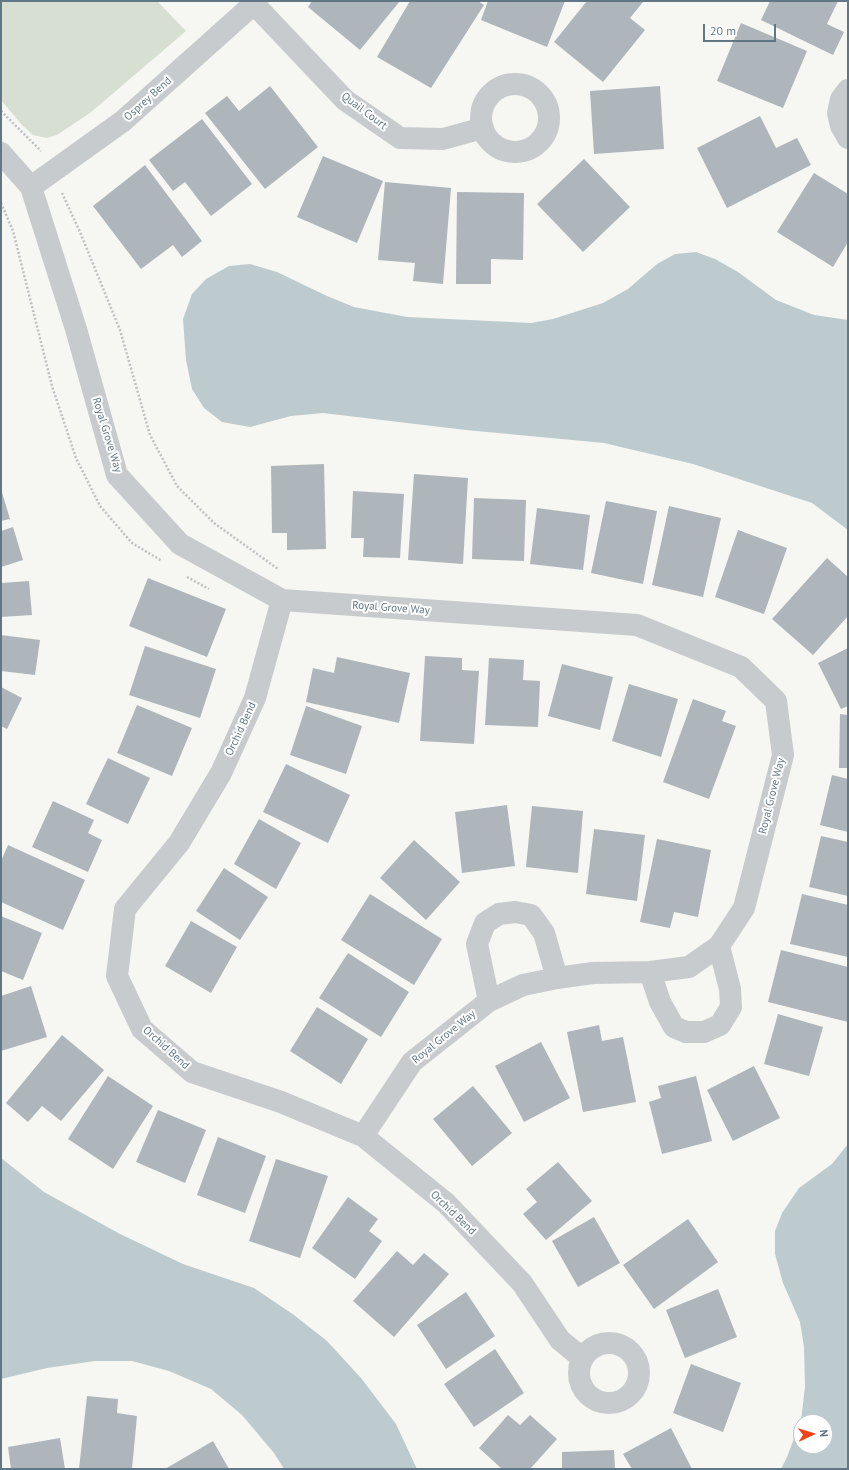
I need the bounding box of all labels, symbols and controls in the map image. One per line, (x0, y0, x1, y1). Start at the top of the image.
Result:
scale bar (705, 16, 778, 42)
text: 20 m (710, 23, 736, 38)
street label: Osprey Bend (122, 74, 174, 124)
street label: Quail Court (339, 90, 389, 132)
street label: Royal Grove Way (89, 396, 125, 474)
street label: Royal Grove Way (352, 599, 430, 617)
street label: Orchid Bend (223, 700, 259, 758)
street label: Royal Grove Way (756, 757, 788, 835)
street label: Royal Grove Way (410, 1007, 478, 1067)
street label: Orchid Bend (140, 1024, 192, 1072)
street label: Orchid Bend (428, 1188, 478, 1238)
north arrow (793, 1414, 833, 1454)
text: N (817, 1429, 831, 1437)

